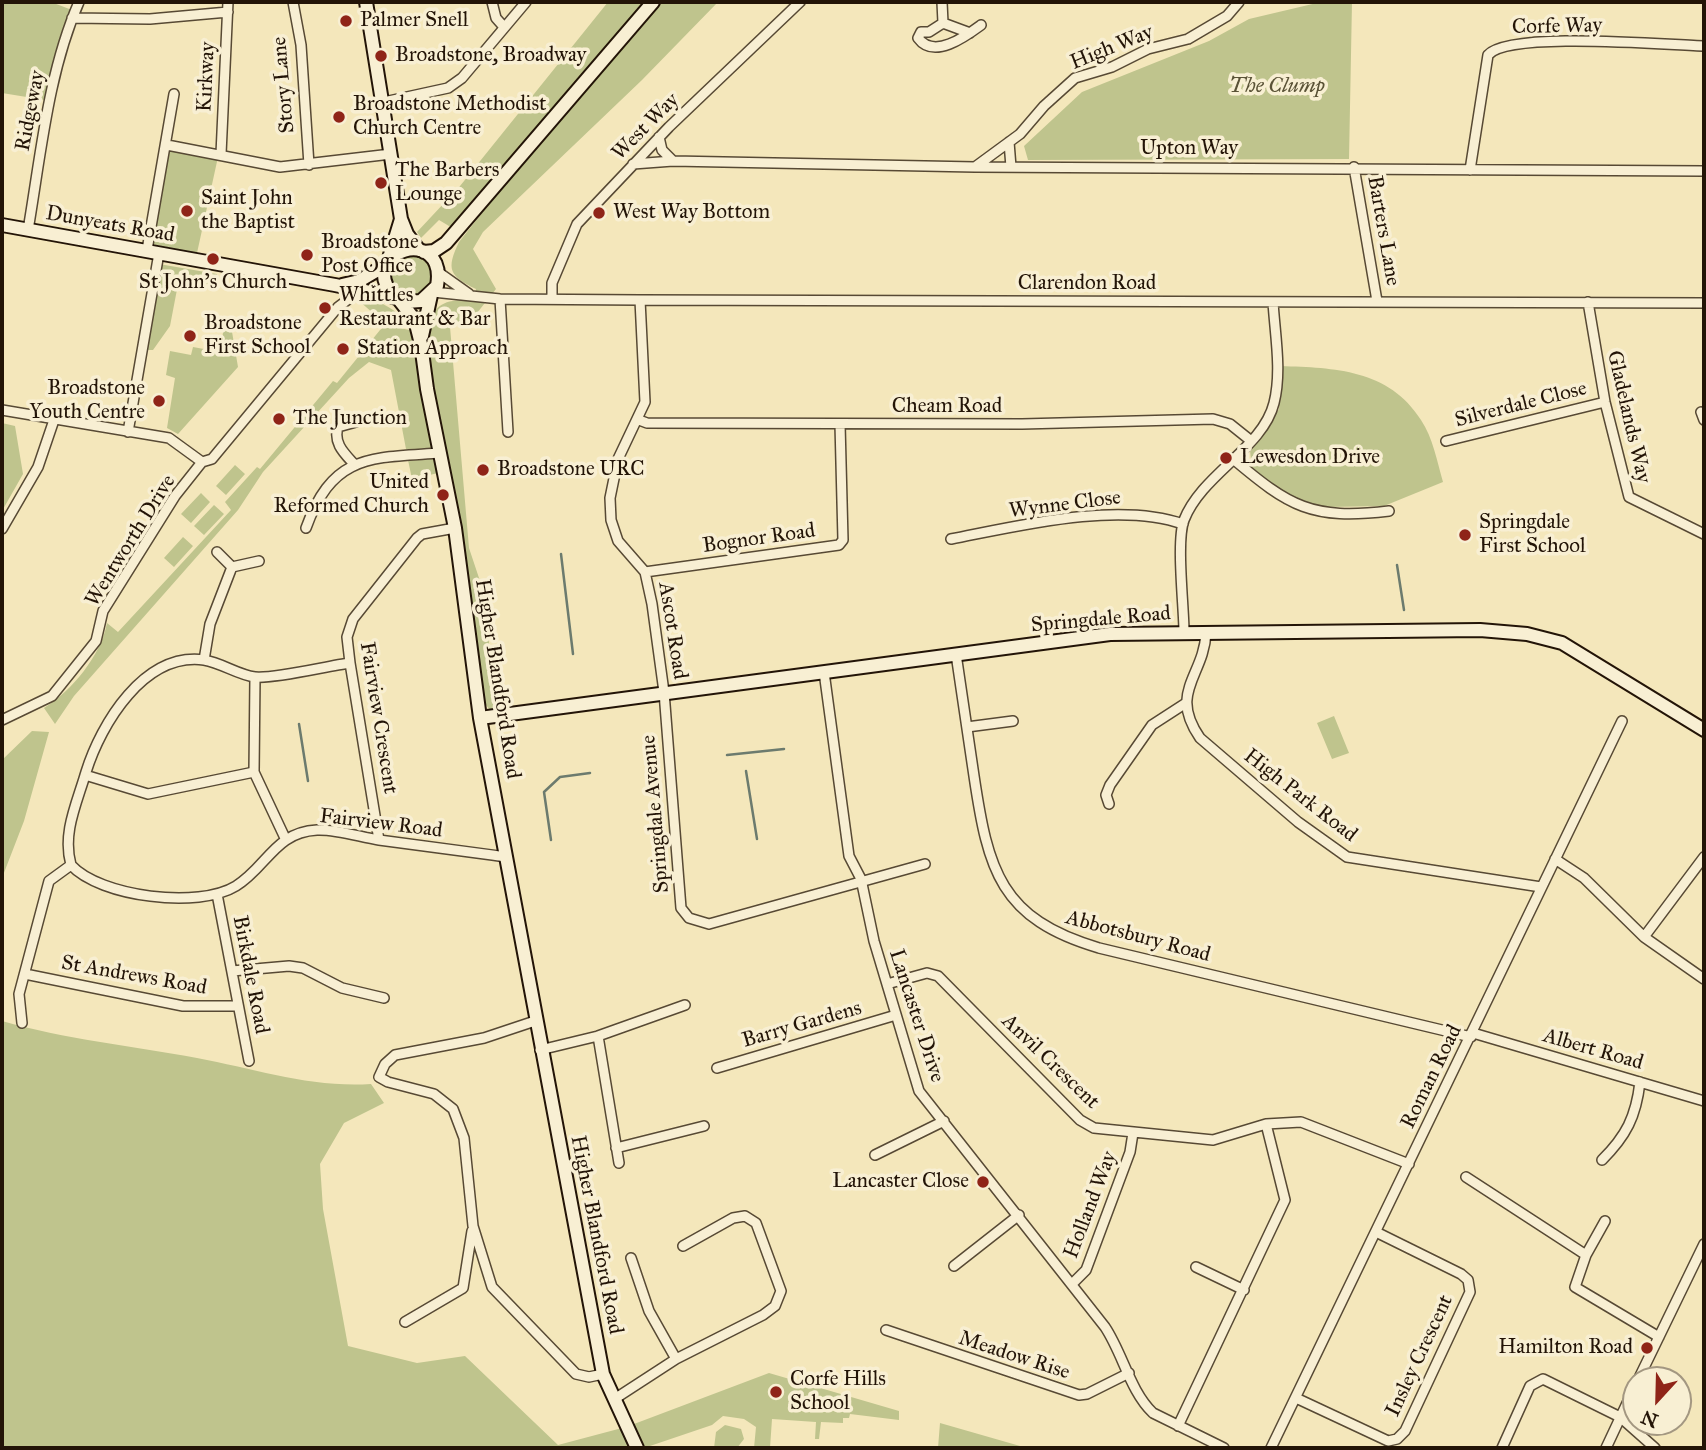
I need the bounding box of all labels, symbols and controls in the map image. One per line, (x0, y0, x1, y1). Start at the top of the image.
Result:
place label: Palmer Snell (360, 8, 468, 34)
marker: Palmer Snell (338, 13, 354, 29)
street label: Corfe Way (1512, 14, 1602, 40)
street label: High Way (1067, 20, 1157, 76)
street label: Story Lane (267, 36, 301, 134)
street label: Kirkway (193, 41, 221, 113)
place label: Broadstone, Broadway (395, 43, 586, 69)
marker: Broadstone, Broadway (373, 48, 389, 64)
street label: Ridgeway (11, 69, 51, 153)
park label: The Clump (1229, 74, 1325, 100)
street label: West Way (607, 88, 685, 166)
place label: Broadstone Methodist Church Centre (353, 92, 547, 142)
marker: Broadstone Methodist Church Centre (331, 109, 347, 125)
street label: Upton Way (1140, 136, 1238, 162)
place label: The Barbers Lounge (395, 158, 499, 208)
street label: Barters Lane (1361, 174, 1405, 288)
marker: The Barbers Lounge (373, 175, 389, 191)
place label: Saint John the Baptist (201, 186, 295, 236)
place label: West Way Bottom (613, 200, 770, 226)
street label: Dunyeats Road (44, 201, 176, 249)
marker: Saint John the Baptist (179, 203, 195, 219)
marker: West Way Bottom (591, 205, 607, 221)
place label: Broadstone Post Office (321, 230, 419, 280)
marker: Broadstone Post Office (299, 247, 315, 263)
marker: St John's Church (205, 251, 221, 267)
place label: St John's Church (139, 270, 287, 296)
street label: Clarendon Road (1018, 271, 1156, 297)
place label: Whittles Restaurant & Bar (339, 283, 490, 333)
marker: Whittles Restaurant & Bar (317, 300, 333, 316)
place label: Broadstone First School (204, 311, 311, 361)
marker: Broadstone First School (182, 328, 198, 344)
place label: Station Approach (357, 336, 508, 362)
marker: Station Approach (335, 341, 351, 357)
street label: Gladelands Way (1601, 348, 1655, 486)
place label: Broadstone Youth Centre (29, 376, 145, 426)
street label: Silverdale Close (1452, 376, 1590, 434)
marker: Broadstone Youth Centre (151, 393, 167, 409)
street label: Cheam Road (892, 394, 1002, 420)
place label: The Junction (293, 406, 407, 432)
marker: The Junction (271, 411, 287, 427)
place label: Lewesdon Drive (1240, 445, 1380, 471)
marker: Lewesdon Drive (1218, 450, 1234, 466)
place label: Broadstone URC (497, 457, 644, 483)
marker: Broadstone URC (475, 462, 491, 478)
street label: Wentworth Drive (80, 470, 182, 612)
place label: United Reformed Church (273, 470, 429, 520)
street label: Wynne Close (1008, 486, 1122, 524)
marker: United Reformed Church (435, 487, 451, 503)
place label: Springdale First School (1479, 510, 1586, 560)
street label: Bognor Road (701, 519, 817, 559)
marker: Springdale First School (1457, 527, 1473, 543)
street label: Higher Blandford Road (469, 577, 525, 781)
street label: Ascot Road (652, 581, 692, 681)
street label: Springdale Road (1030, 601, 1172, 639)
street label: Fairview Crescent (354, 640, 402, 796)
street label: Springdale Avenue (637, 734, 675, 894)
street label: High Park Road (1238, 744, 1362, 848)
street label: Fairview Road (318, 804, 444, 844)
street label: Abbotsbury Road (1063, 906, 1213, 968)
street label: Birkdale Road (226, 914, 274, 1036)
street label: Lancaster Drive (883, 946, 949, 1086)
street label: St Andrews Road (59, 951, 209, 1001)
street label: Barry Gardens (739, 996, 865, 1054)
street label: Anvil Crescent (996, 1009, 1104, 1115)
street label: Roman Road (1396, 1021, 1468, 1133)
street label: Albert Road (1540, 1024, 1646, 1076)
street label: Higher Blandford Road (564, 1133, 628, 1337)
street label: Holland Way (1059, 1148, 1123, 1262)
place label: Lancaster Close (832, 1169, 969, 1195)
marker: Lancaster Close (975, 1174, 991, 1190)
street label: Insley Crescent (1381, 1291, 1459, 1421)
street label: Meadow Rise (955, 1326, 1073, 1386)
place label: Hamilton Road (1498, 1335, 1633, 1361)
marker: Hamilton Road (1639, 1340, 1655, 1356)
north arrow (1622, 1366, 1692, 1436)
place label: Corfe Hills School (790, 1367, 886, 1417)
marker: Corfe Hills School (768, 1384, 784, 1400)
text: N (1638, 1405, 1661, 1433)

